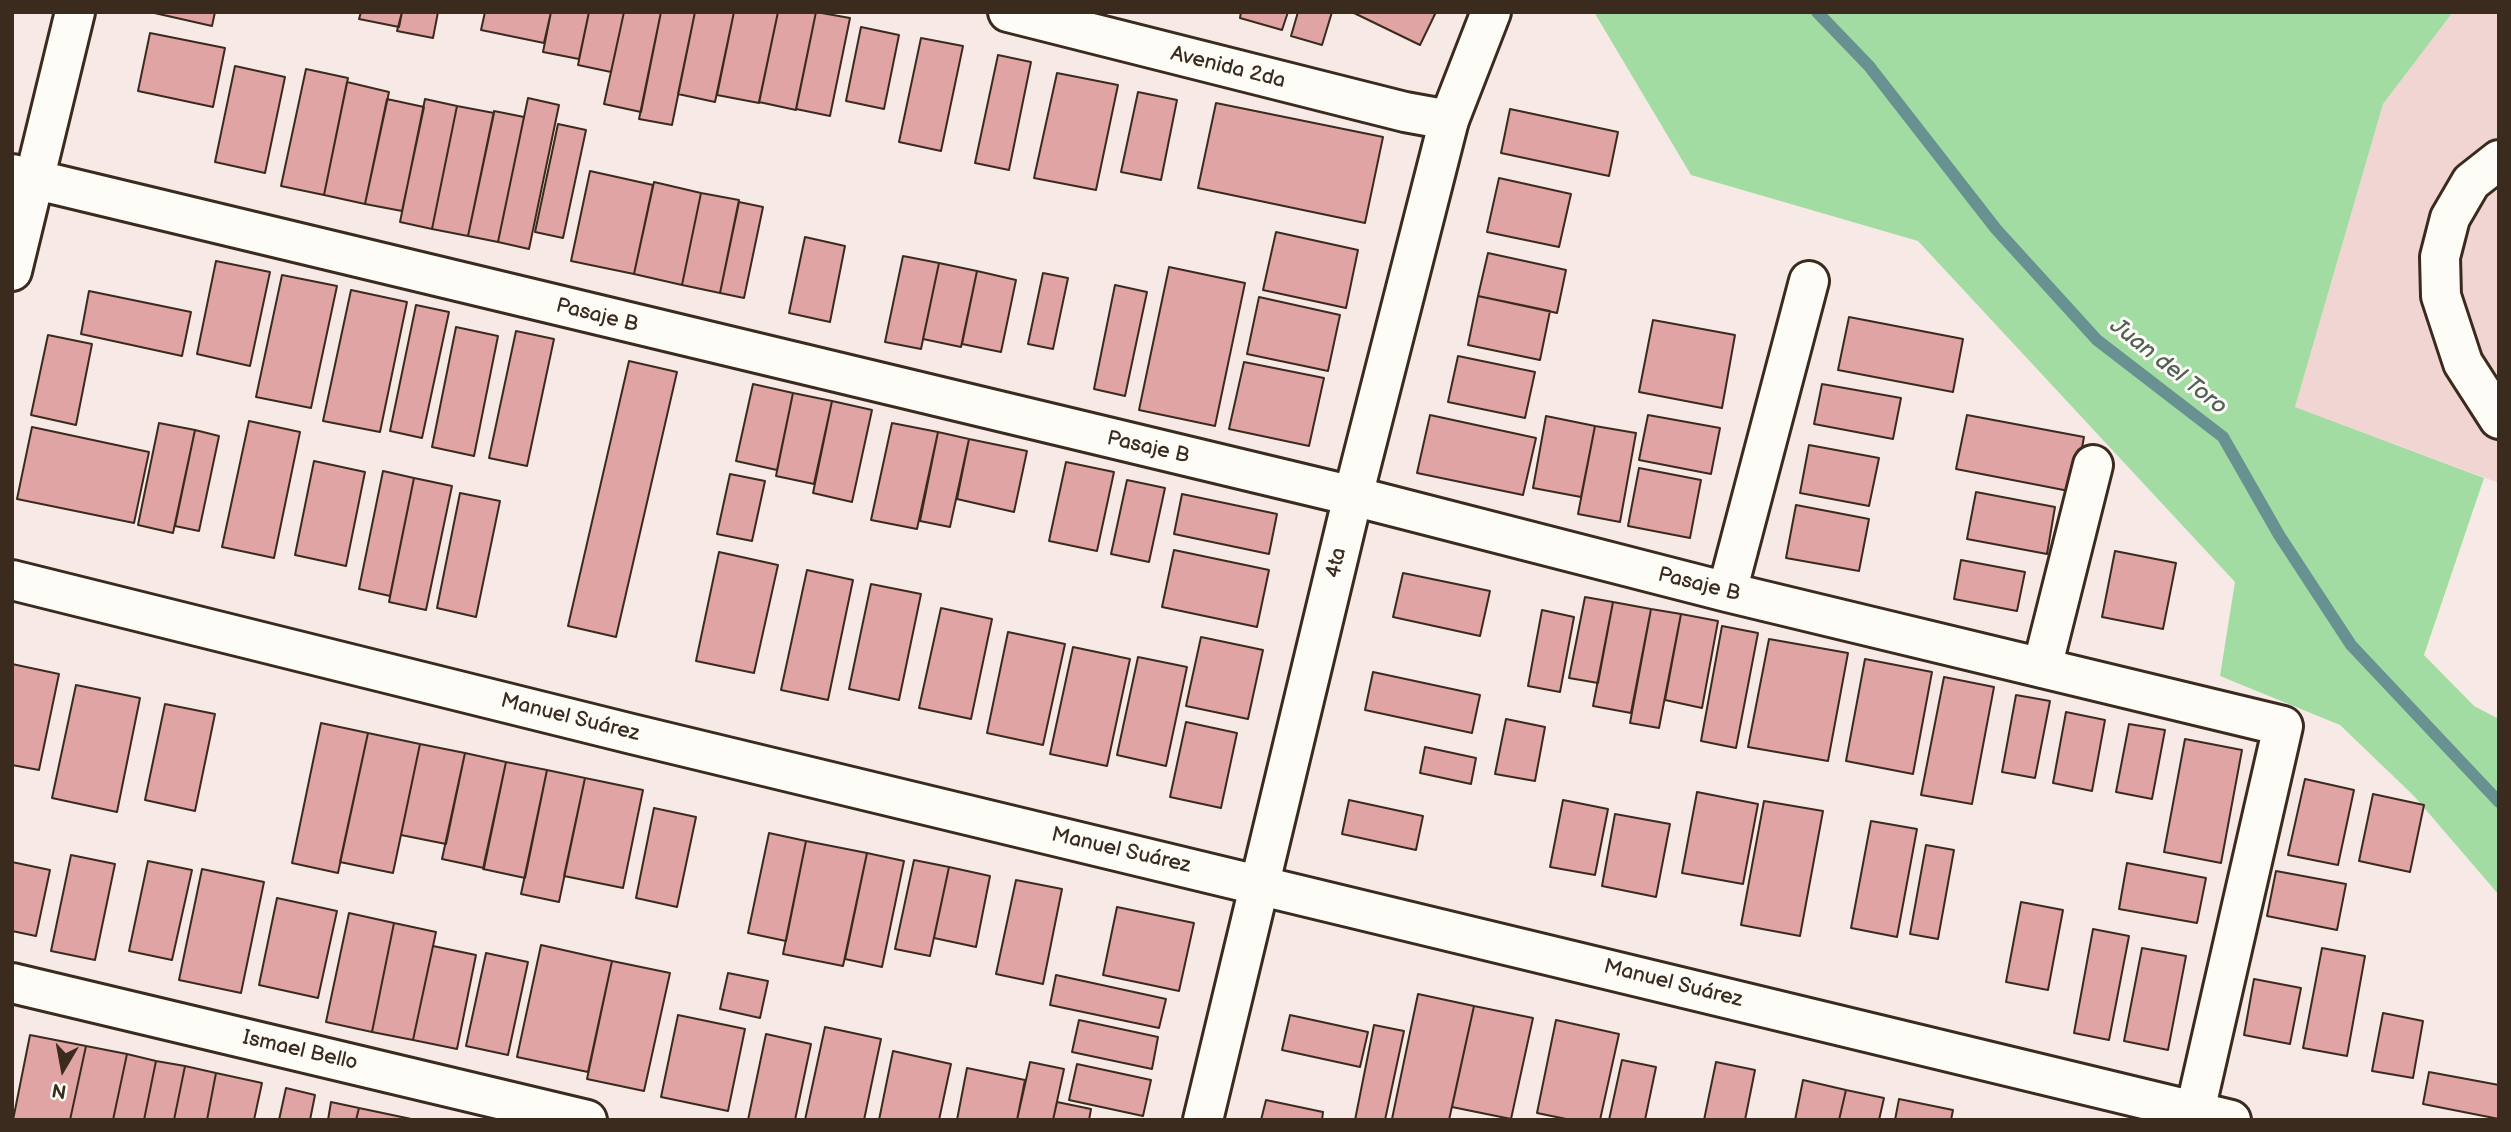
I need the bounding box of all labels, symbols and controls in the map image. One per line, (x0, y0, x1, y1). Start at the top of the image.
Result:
street label: Avenida 2da (1168, 42, 1288, 94)
street label: Pasaje B (553, 294, 641, 338)
water label: Juan del Toro (2104, 313, 2232, 421)
street label: Pasaje B (1104, 426, 1192, 470)
street label: 4ta (1321, 545, 1353, 581)
street label: Pasaje B (1655, 563, 1743, 607)
street label: Manuel Suárez (498, 689, 642, 747)
street label: Manuel Suárez (1049, 823, 1193, 879)
street label: Manuel Suárez (1601, 955, 1745, 1013)
street label: Ismael Bello (240, 1026, 360, 1076)
north arrow (28, 1034, 98, 1104)
text: N (50, 1078, 68, 1103)

